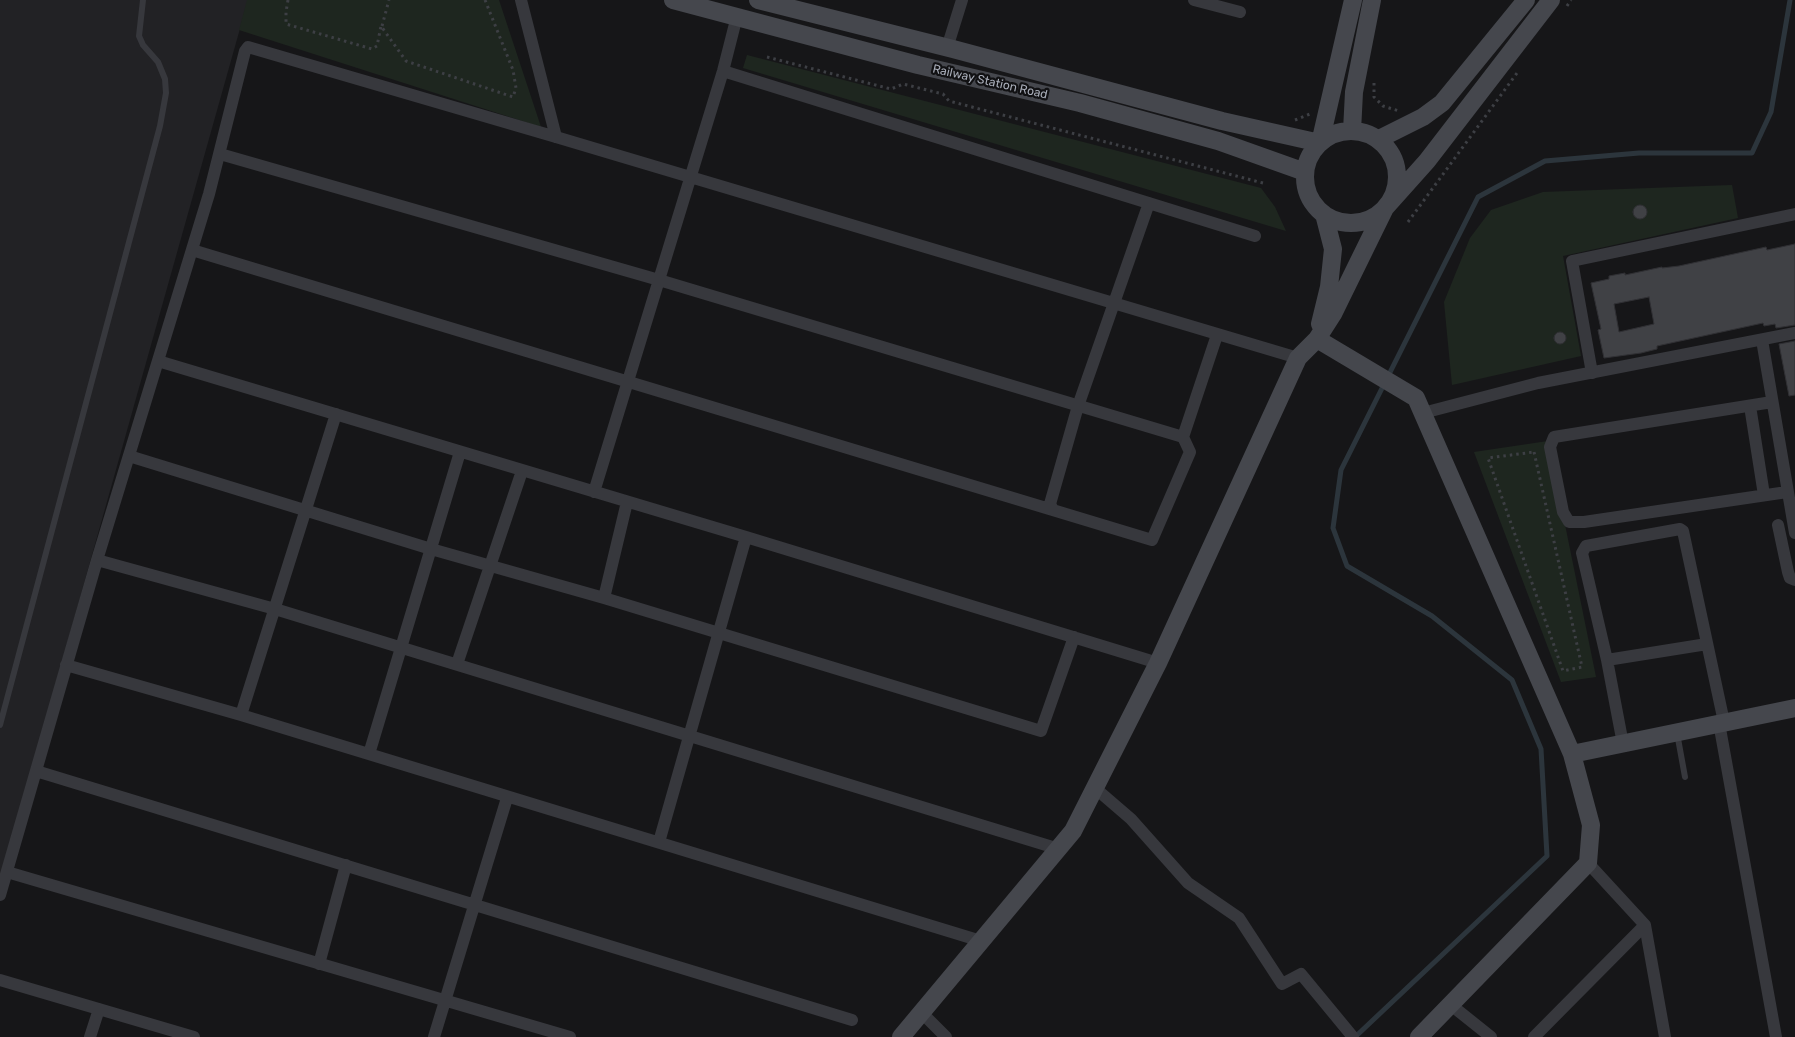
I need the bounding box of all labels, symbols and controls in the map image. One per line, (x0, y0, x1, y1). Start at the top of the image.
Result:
street label: Railway Station Road (931, 62, 1049, 102)

